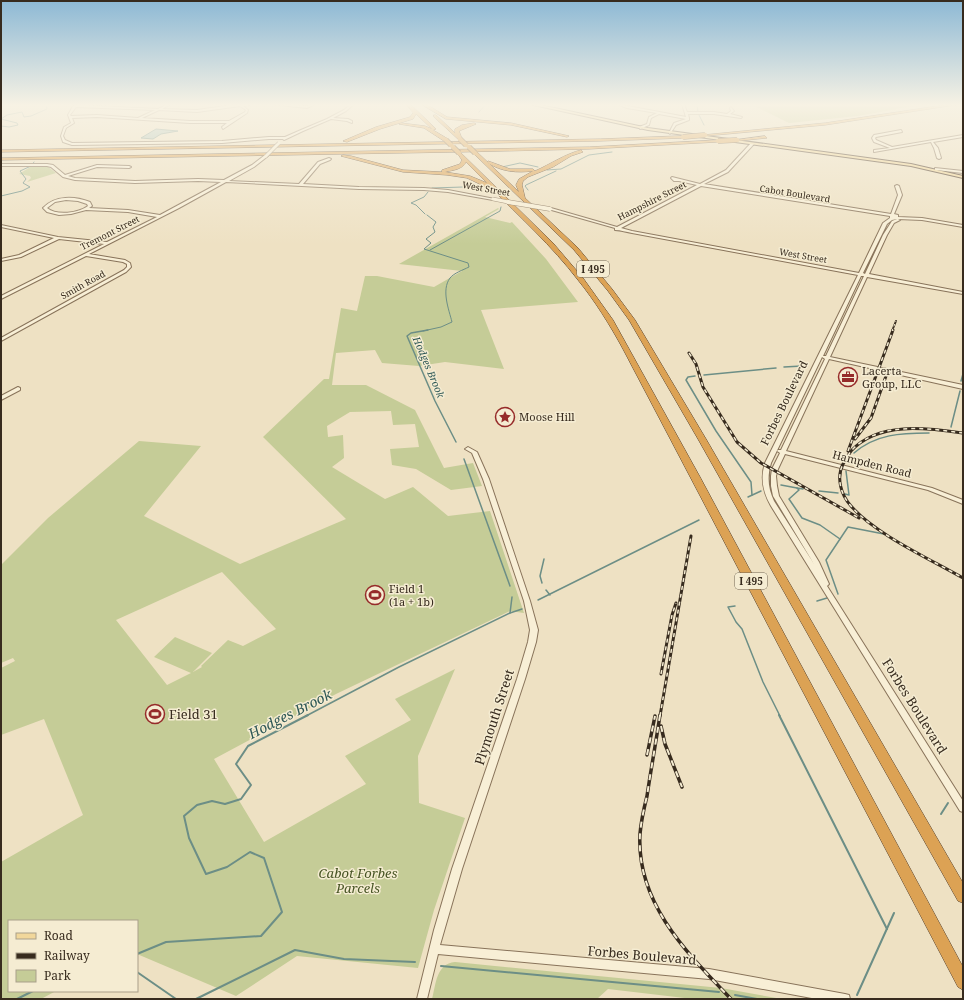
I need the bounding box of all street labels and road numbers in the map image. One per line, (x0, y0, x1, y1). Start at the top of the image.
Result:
street label: West Street (461, 178, 511, 199)
street label: Hampshire Street (615, 178, 688, 223)
street label: Cabot Boulevard (759, 182, 832, 206)
street label: Tremont Street (78, 212, 142, 253)
street label: West Street (778, 245, 828, 266)
road number: I 495 (577, 261, 609, 277)
street label: Smith Road (58, 267, 108, 302)
street label: Forbes Boulevard (757, 358, 811, 448)
street label: Hampden Road (831, 446, 914, 481)
road number: I 495 (735, 573, 767, 589)
street label: Forbes Boulevard (878, 655, 952, 757)
street label: Plymouth Street (470, 666, 518, 767)
street label: Forbes Boulevard (587, 941, 697, 969)

